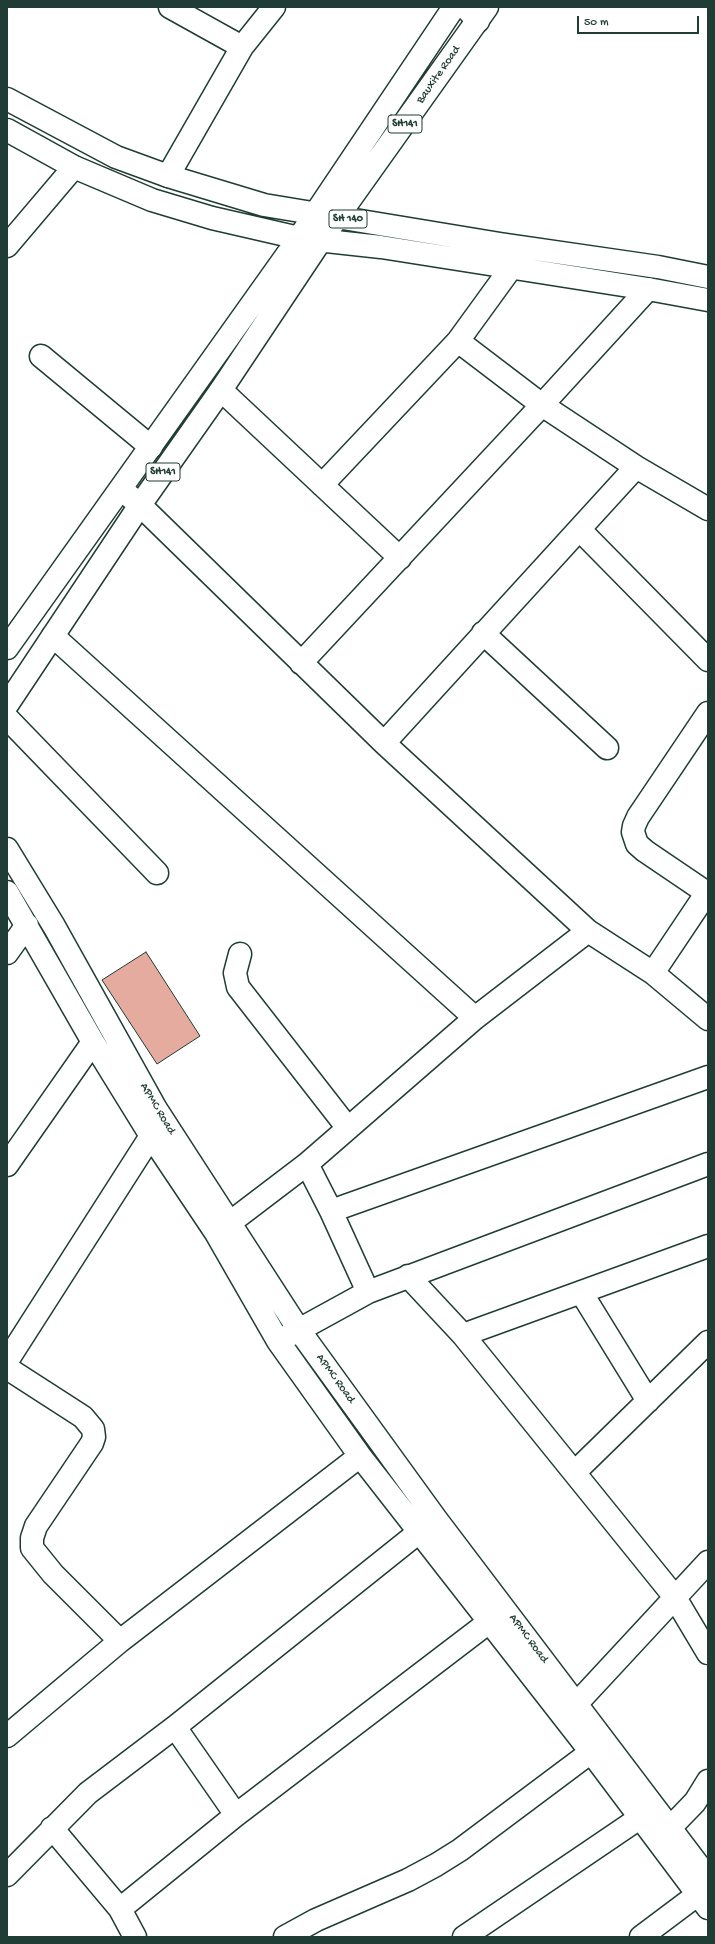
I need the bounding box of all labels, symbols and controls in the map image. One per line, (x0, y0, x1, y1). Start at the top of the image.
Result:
scale bar (579, 8, 701, 34)
text: 50 m (584, 16, 609, 30)
street label: Bauxite Road (414, 43, 464, 107)
road number: SH141 (388, 115, 422, 133)
road number: SH 140 (329, 210, 367, 228)
road number: SH141 (146, 463, 180, 481)
street label: APMC Road (136, 1081, 178, 1137)
street label: APMC Road (312, 1351, 358, 1407)
street label: APMC Road (505, 1612, 551, 1666)

